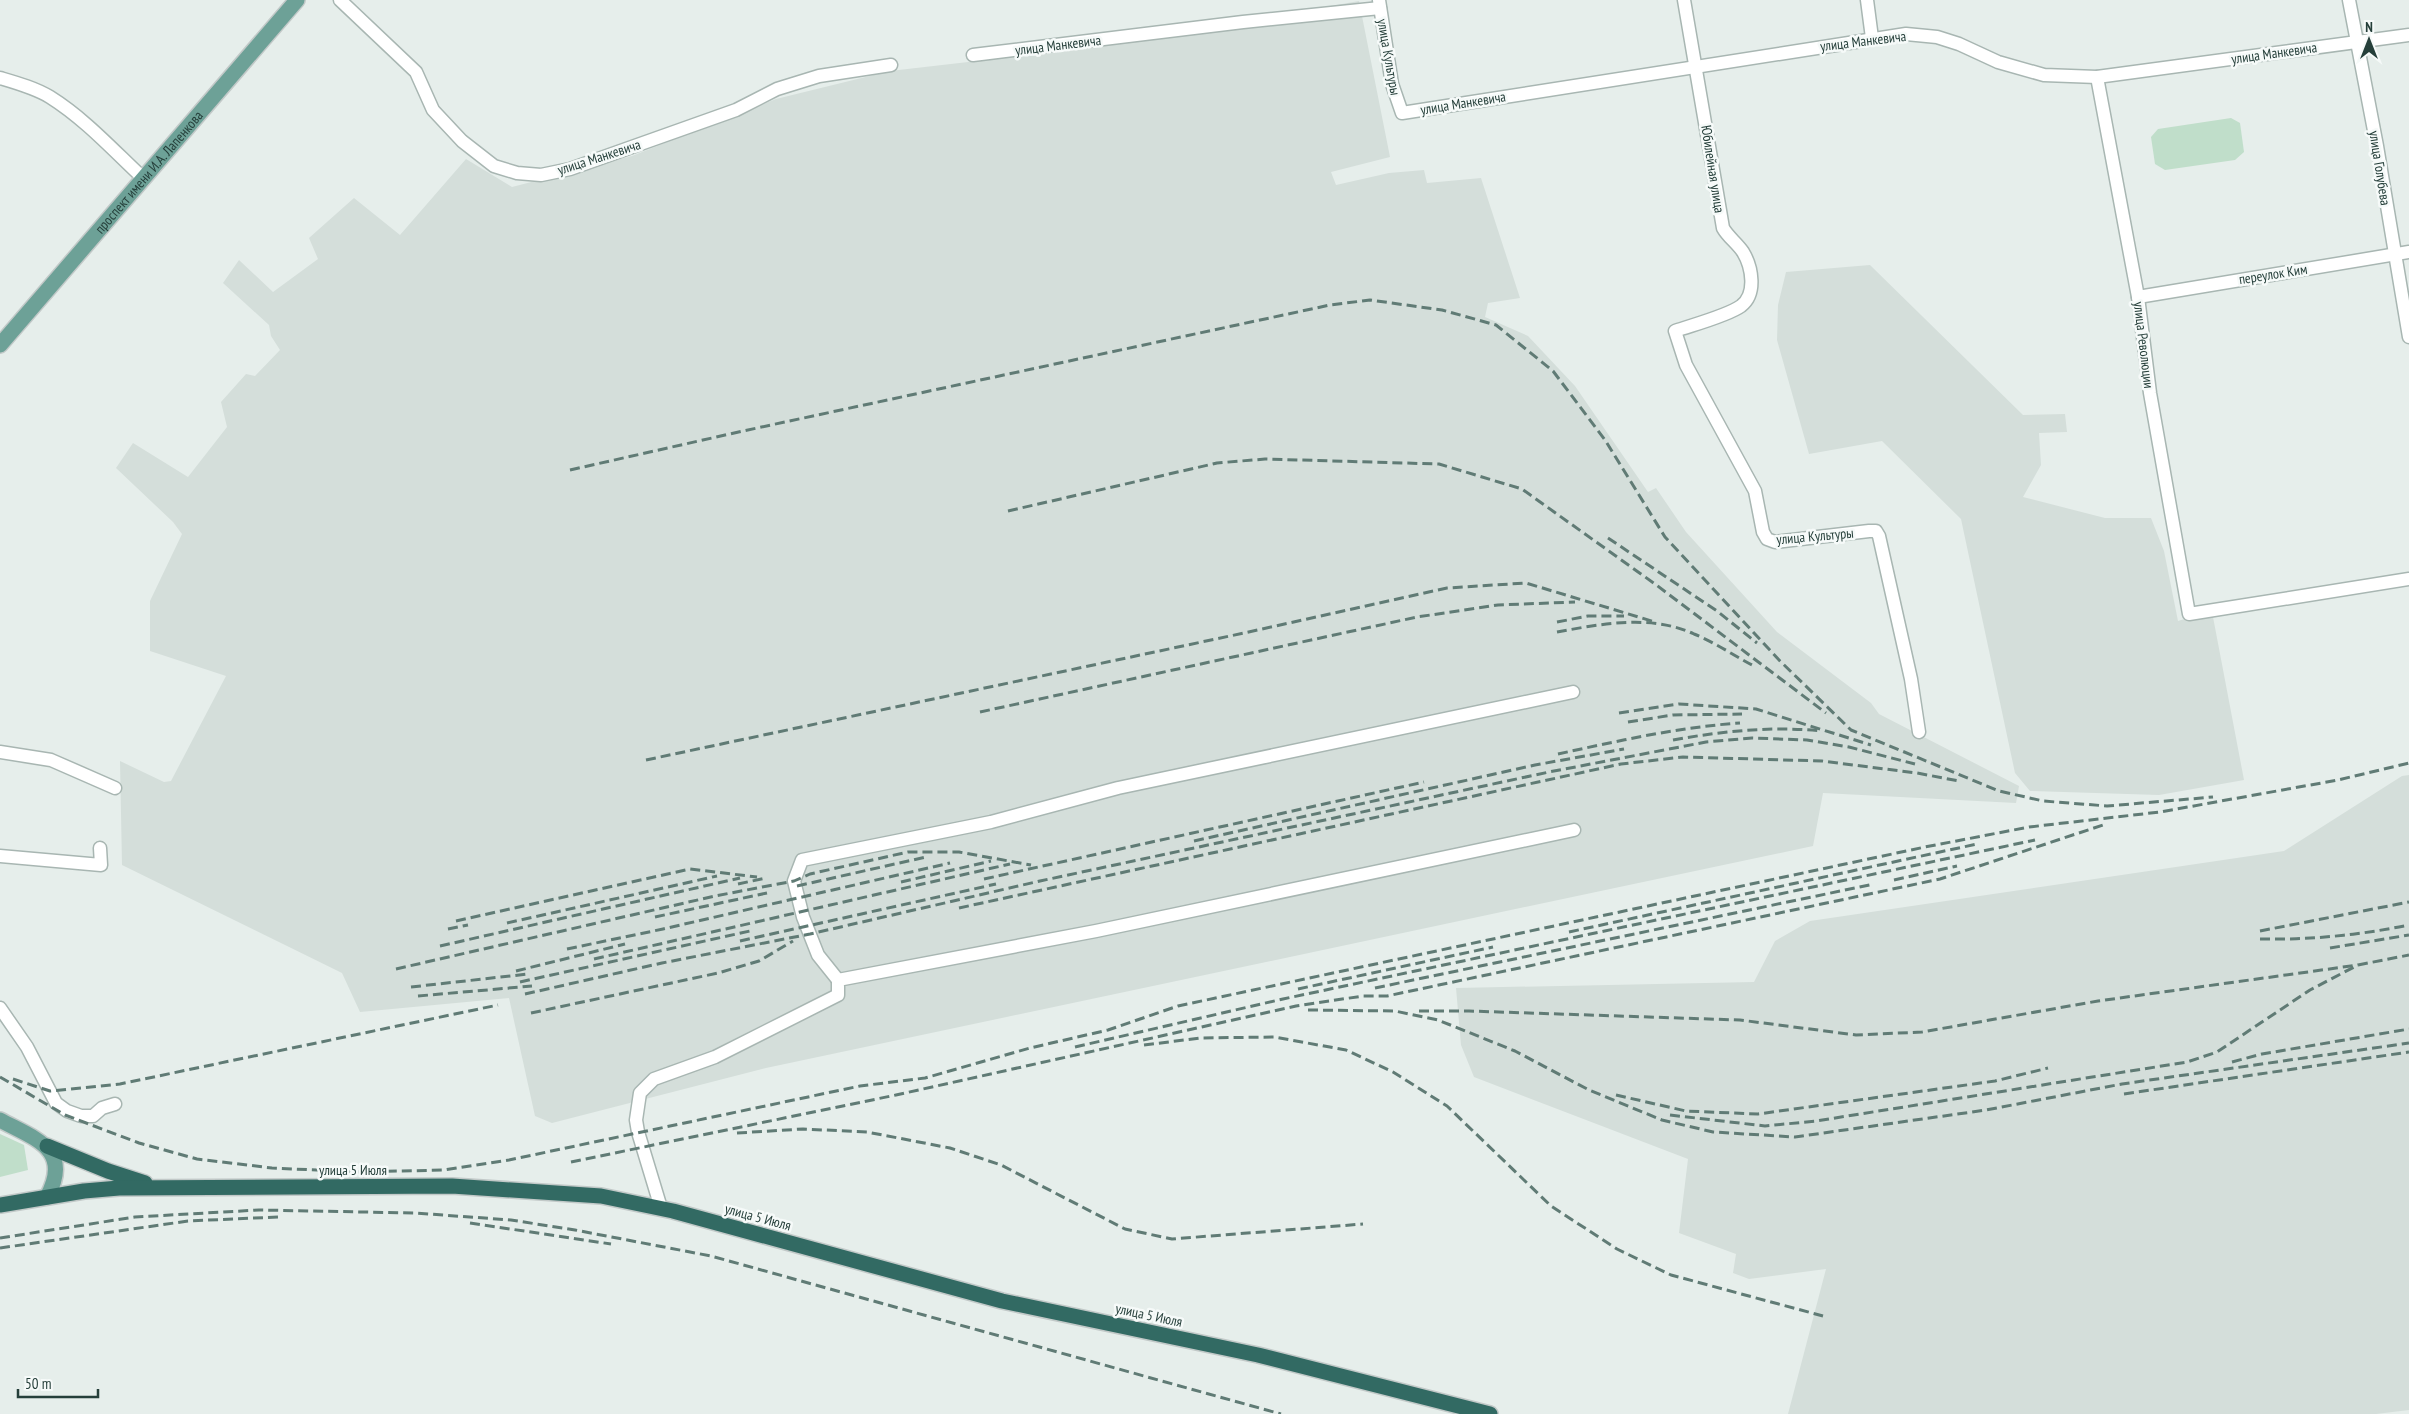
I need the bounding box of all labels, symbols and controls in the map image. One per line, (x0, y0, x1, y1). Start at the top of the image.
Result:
north arrow (2344, 15, 2394, 65)
street label: улица Культуры (1373, 17, 1405, 97)
text: N (2365, 18, 2373, 36)
street label: улица Манкевича (1819, 27, 1907, 55)
street label: улица Манкевича (1014, 31, 1102, 59)
street label: улица Манкевича (2230, 38, 2318, 68)
street label: улица Манкевича (1419, 87, 1507, 119)
street label: проспект имени И.А. Лапенкова (91, 107, 207, 237)
street label: Юбилейная улица (1697, 124, 1729, 214)
street label: улица Голубева (2365, 129, 2395, 207)
street label: улица Манкевича (555, 135, 643, 179)
street label: переулок Ким (2237, 260, 2309, 288)
street label: улица Революции (2130, 301, 2158, 389)
street label: улица Культуры (1776, 524, 1854, 548)
street label: улица 5 Июля (319, 1161, 387, 1179)
street label: улица 5 Июля (723, 1200, 793, 1234)
street label: улица 5 Июля (1114, 1299, 1184, 1331)
scale bar (18, 1366, 98, 1398)
text: 50 m (25, 1374, 51, 1393)

